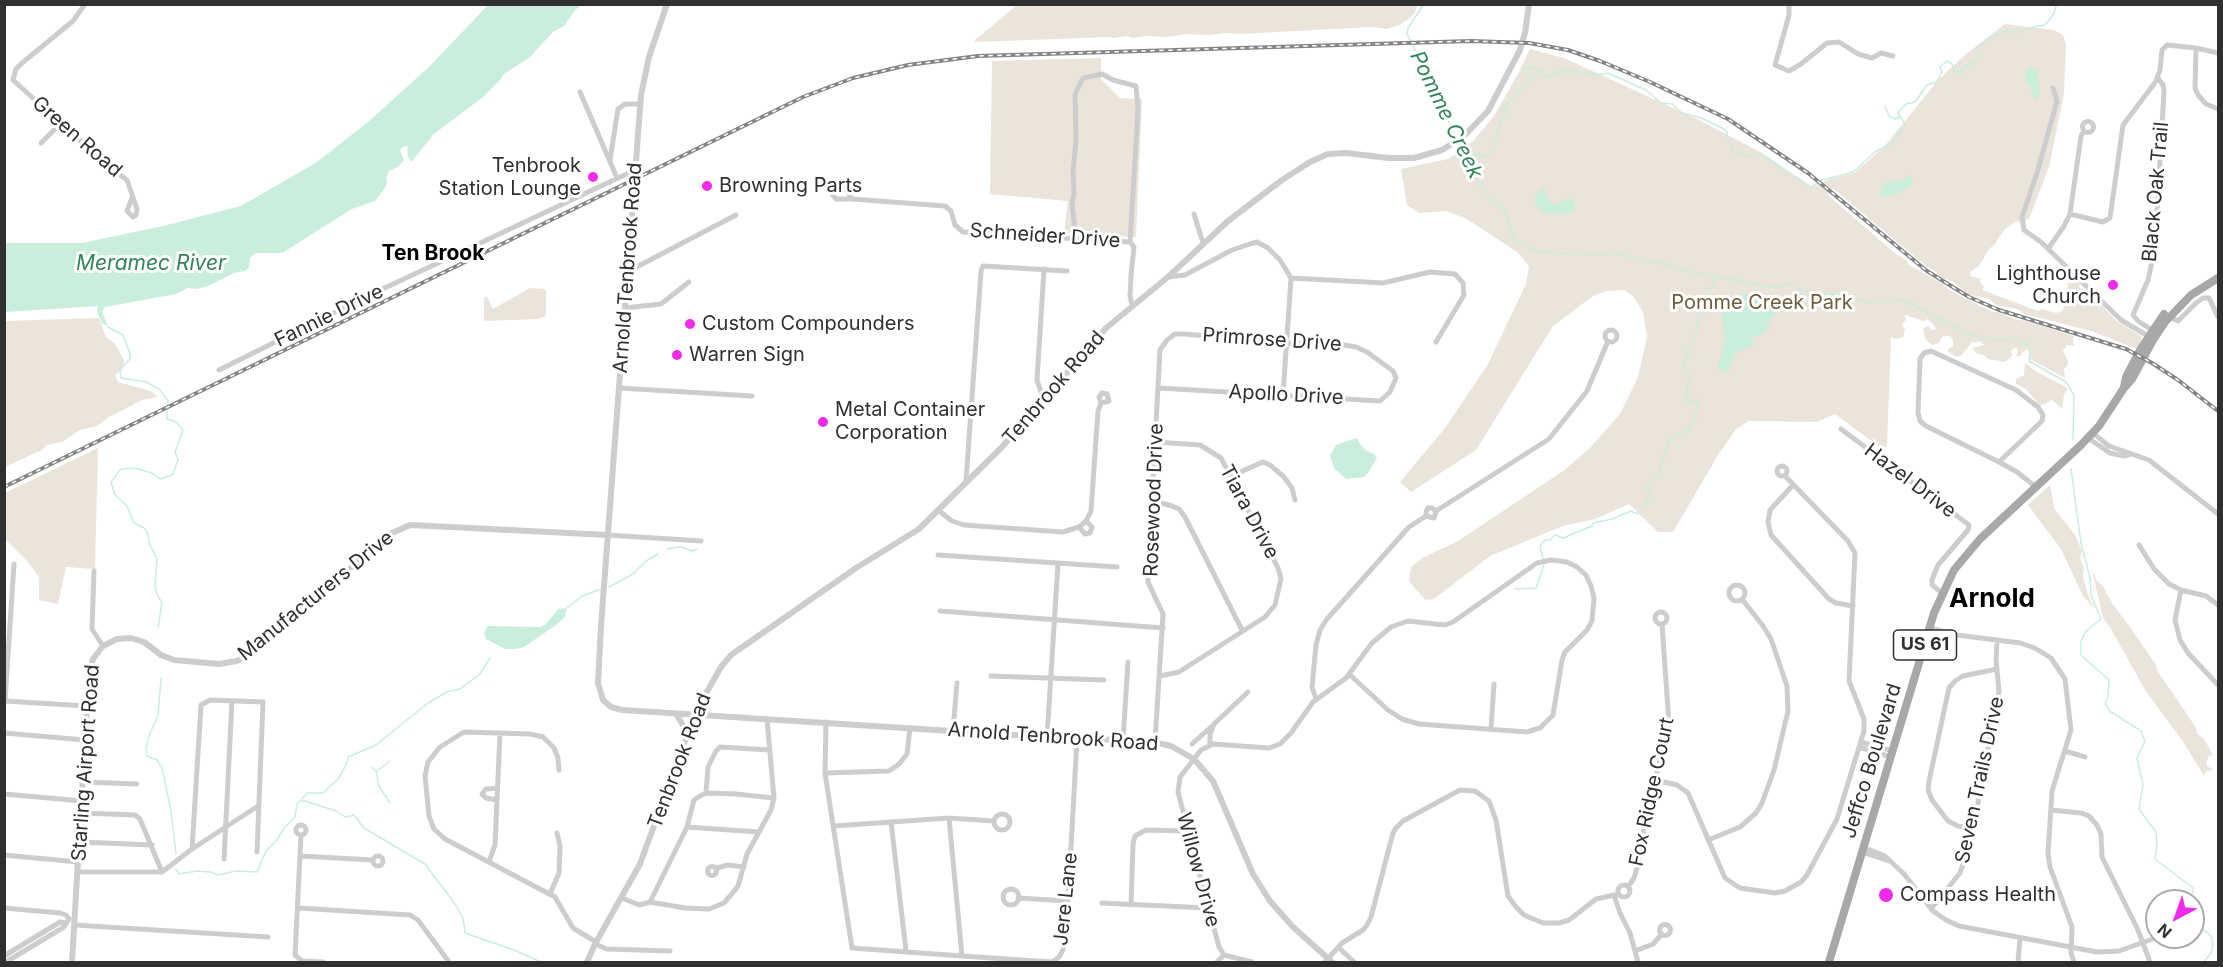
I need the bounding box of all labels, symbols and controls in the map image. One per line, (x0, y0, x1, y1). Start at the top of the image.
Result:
water label: Pomme Creek (1404, 47, 1488, 183)
street label: Green Road (27, 91, 127, 183)
street label: Black Oak Trail (2138, 121, 2174, 263)
place label: Tenbrook Station Lounge (439, 154, 581, 201)
street label: Arnold Tenbrook Road (609, 162, 647, 374)
marker: Tenbrook Station Lounge (586, 170, 600, 184)
place label: Browning Parts (719, 174, 862, 198)
marker: Browning Parts (700, 179, 714, 193)
street label: Schneider Drive (969, 219, 1121, 253)
district label: Ten Brook (382, 241, 484, 267)
water label: Meramec River (76, 251, 226, 277)
place label: Lighthouse Church (1996, 262, 2101, 309)
marker: Lighthouse Church (2106, 278, 2120, 292)
street label: Fannie Drive (271, 279, 387, 353)
park label: Pomme Creek Park (1671, 291, 1853, 315)
place label: Custom Compounders (702, 312, 914, 336)
marker: Custom Compounders (683, 317, 697, 331)
street label: Primrose Drive (1202, 323, 1342, 357)
street label: Tenbrook Road (998, 326, 1110, 450)
place label: Warren Sign (689, 343, 805, 367)
marker: Warren Sign (670, 348, 684, 362)
street label: Apollo Drive (1228, 380, 1344, 410)
place label: Metal Container Corporation (835, 398, 985, 445)
marker: Metal Container Corporation (816, 415, 830, 429)
street label: Rosewood Drive (1139, 423, 1169, 577)
street label: Hazel Drive (1859, 439, 1961, 523)
street label: Tiara Drive (1214, 461, 1284, 563)
street label: Manufacturers Drive (233, 526, 399, 666)
district label: Arnold (1949, 583, 2035, 615)
road number: US 61 (1894, 630, 1956, 660)
street label: Starling Airport Road (67, 664, 105, 862)
street label: Jeffco Boulevard (1837, 681, 1907, 841)
street label: Tenbrook Road (643, 690, 717, 832)
street label: Seven Trails Drive (1951, 694, 2009, 866)
street label: Fox Ridge Court (1625, 715, 1679, 869)
street label: Arnold Tenbrook Road (947, 718, 1159, 756)
street label: Willow Drive (1171, 810, 1225, 930)
street label: Jere Lane (1049, 851, 1083, 947)
place label: Compass Health (1900, 883, 2056, 907)
marker: Compass Health (1877, 886, 1895, 904)
north arrow (2145, 889, 2205, 949)
text: N (2153, 920, 2176, 943)

